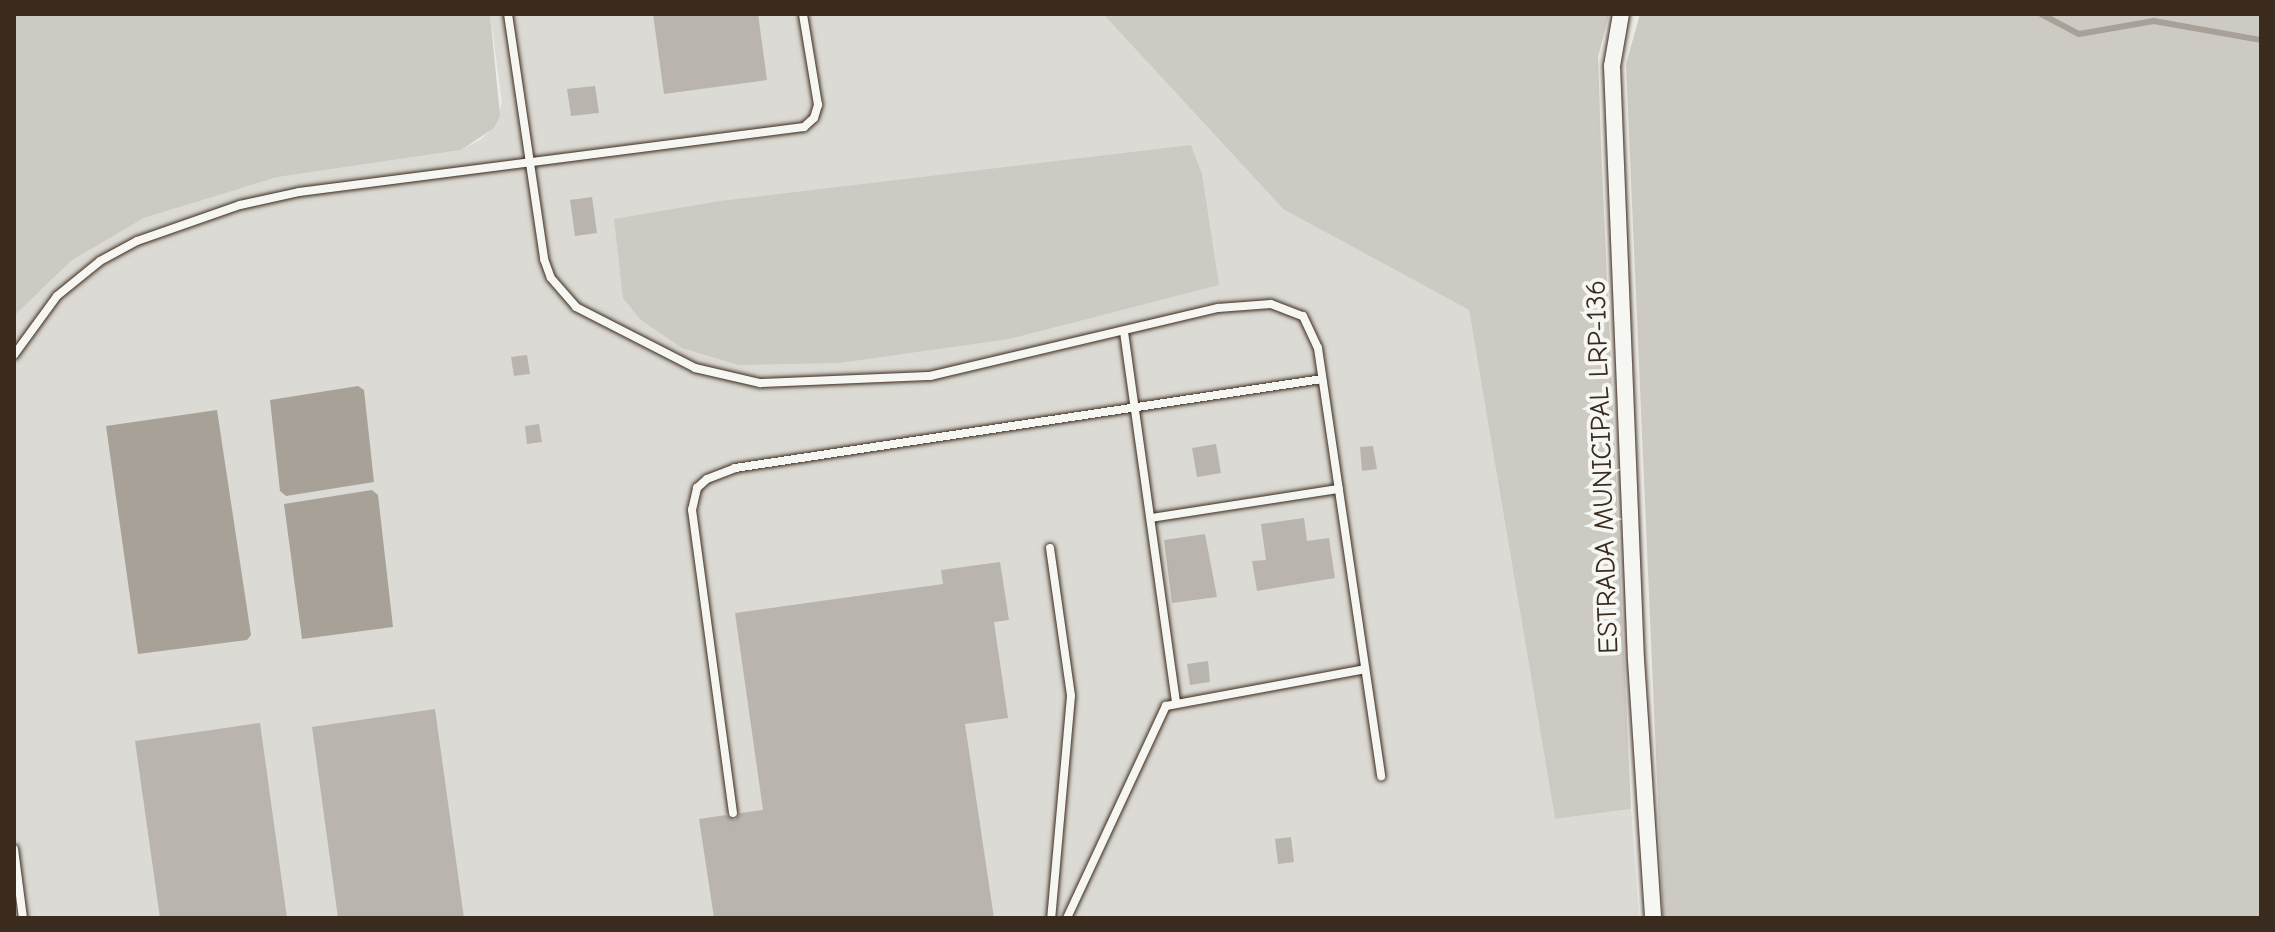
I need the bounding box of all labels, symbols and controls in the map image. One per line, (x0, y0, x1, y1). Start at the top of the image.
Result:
street label: ESTRADA MUNICIPAL LRP-136 (1579, 280, 1625, 654)

